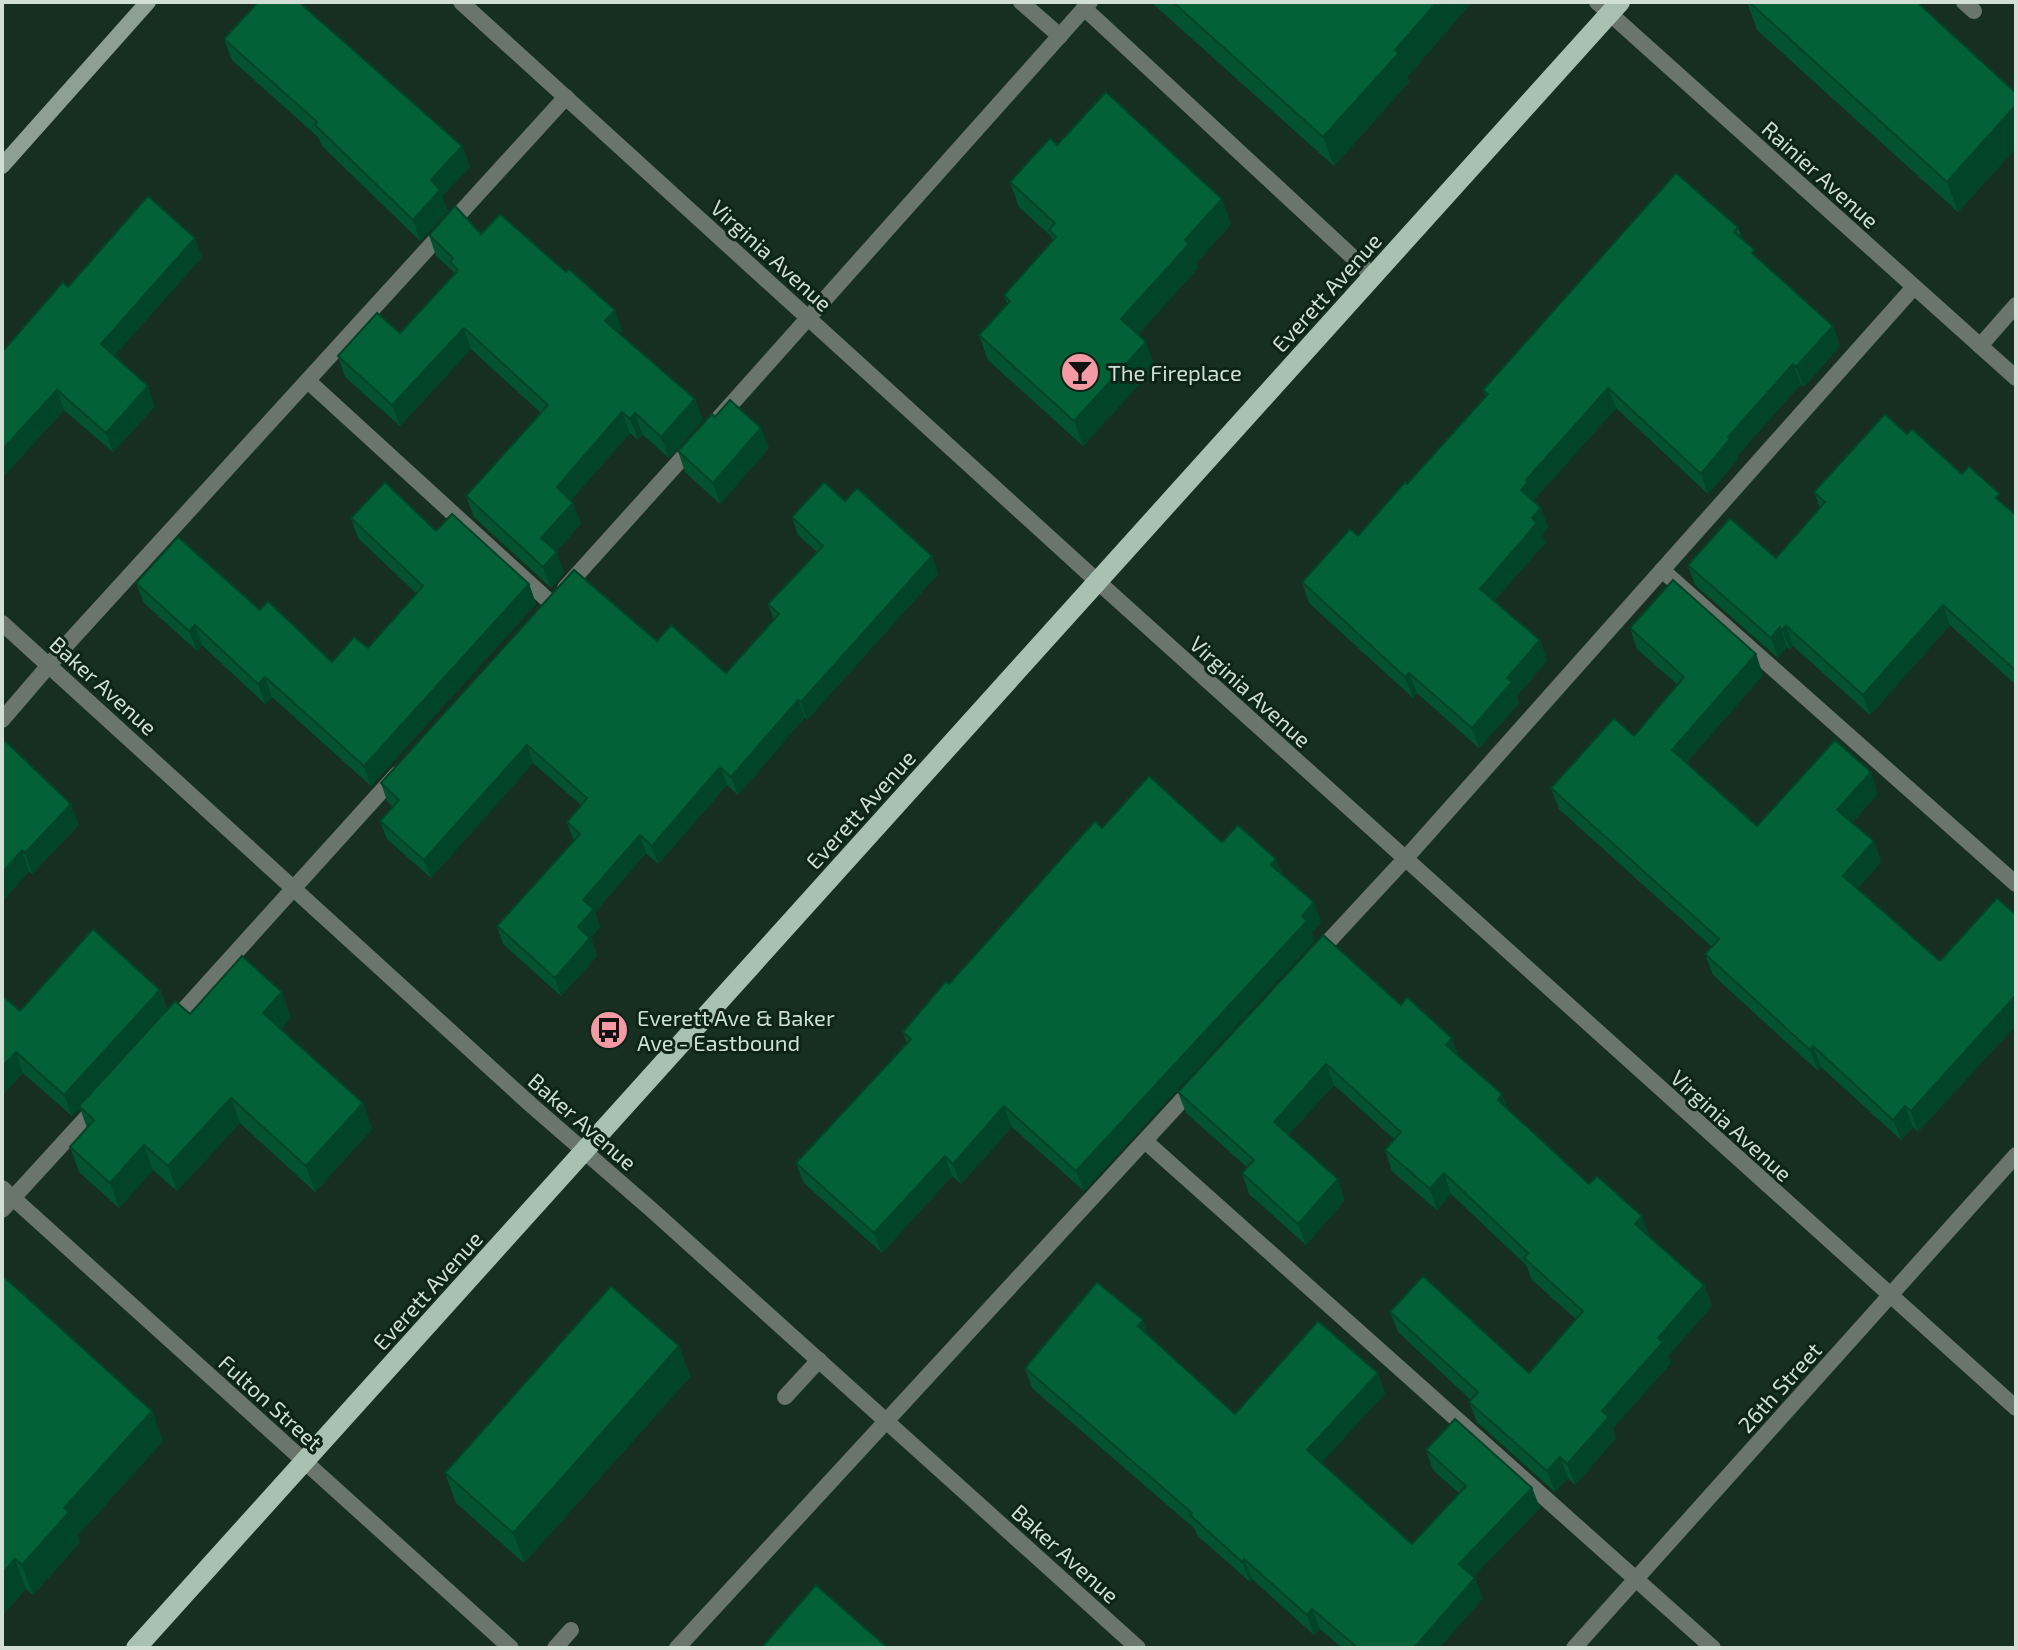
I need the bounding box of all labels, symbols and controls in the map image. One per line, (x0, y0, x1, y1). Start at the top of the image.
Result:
street label: Rainier Avenue (1757, 115, 1885, 233)
street label: Virginia Avenue (706, 194, 838, 316)
street label: Everett Avenue (1266, 227, 1386, 357)
bar icon: The Fireplace (1059, 351, 1101, 393)
place label: The Fireplace (1108, 359, 1242, 385)
street label: Baker Avenue (45, 630, 163, 740)
street label: Virginia Avenue (1185, 630, 1317, 752)
street label: Everett Avenue (800, 744, 920, 874)
place label: Everett Ave & Baker Ave - Eastbound (637, 1004, 835, 1055)
bus stop icon: Everett Ave & Baker Ave - Eastbound (588, 1009, 630, 1051)
street label: Virginia Avenue (1666, 1064, 1798, 1186)
street label: Baker Avenue (524, 1067, 642, 1175)
street label: Everett Avenue (367, 1225, 487, 1355)
street label: 26th Street (1732, 1337, 1826, 1437)
street label: Fulton Street (214, 1349, 328, 1455)
street label: Baker Avenue (1007, 1498, 1125, 1608)

